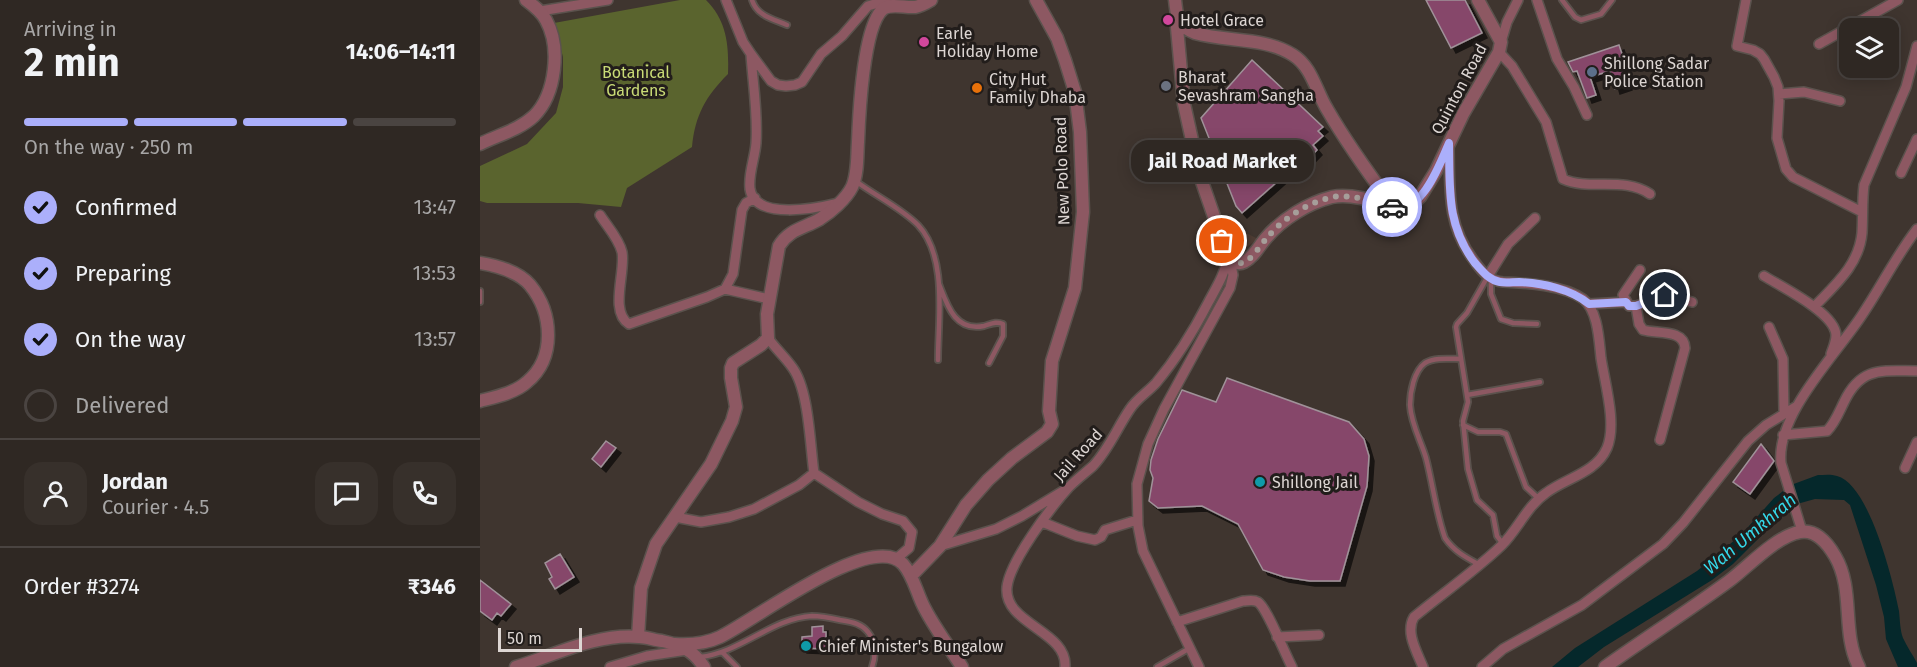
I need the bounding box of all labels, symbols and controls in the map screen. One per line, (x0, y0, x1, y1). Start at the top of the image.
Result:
place label: Hotel Grace (1180, 11, 1264, 30)
marker: Hotel Grace (1161, 13, 1175, 27)
text: Arriving in (24, 17, 117, 41)
map controls (1839, 18, 1899, 78)
button: layers (1839, 18, 1899, 78)
place label: Earle Holiday Home (936, 24, 1038, 61)
marker: Earle Holiday Home (917, 35, 931, 49)
text: 14:06–14:11 (346, 38, 456, 65)
text: 2 min (24, 40, 120, 86)
street label: Quinton Road (1427, 41, 1491, 137)
place label: Shillong Sadar Police Station (1604, 54, 1710, 91)
park label: Botanical Gardens (602, 63, 670, 100)
marker: Shillong Sadar Police Station (1585, 65, 1599, 79)
place label: Bharat Sevashram Sangha (1178, 68, 1314, 105)
place label: City Hut Family Dhaba (989, 70, 1086, 107)
marker: Bharat Sevashram Sangha (1159, 79, 1173, 93)
marker: City Hut Family Dhaba (970, 81, 984, 95)
street label: New Polo Road (1051, 116, 1073, 226)
text: On the way · 250 m (24, 135, 193, 159)
callout: Jail Road Market (1130, 139, 1314, 181)
text: Jail Road Market (1148, 149, 1297, 173)
courier (1362, 177, 1422, 237)
icon: check (24, 191, 57, 224)
icon: car (1376, 191, 1409, 224)
text: Confirmed (75, 194, 178, 221)
text: 13:47 (414, 195, 456, 219)
pin (1196, 215, 1247, 266)
icon: bag (1205, 224, 1238, 257)
icon: check (24, 257, 57, 290)
text: Preparing (75, 260, 171, 287)
text: 13:53 (413, 261, 456, 285)
pin (1639, 269, 1690, 320)
icon: home (1648, 278, 1681, 311)
icon: check (24, 323, 57, 356)
text: On the way (75, 326, 186, 353)
text: 13:57 (414, 327, 456, 351)
text: Delivered (75, 392, 170, 419)
street label: Jail Road (1050, 425, 1106, 485)
button: person (24, 462, 87, 525)
button: chat (315, 462, 378, 525)
button: phone (393, 462, 456, 525)
text: Jordan (102, 468, 168, 495)
place label: Shillong Jail (1272, 473, 1358, 492)
marker: Shillong Jail (1253, 475, 1267, 489)
water label: Wah Umkhrah (1699, 489, 1801, 579)
text: Courier · 4.5 (102, 495, 209, 519)
text: Order #3274 (24, 573, 140, 600)
text: ₹346 (408, 573, 456, 600)
scale bar (498, 625, 582, 652)
text: 50 m (507, 629, 542, 648)
place label: Chief Minister's Bungalow (818, 637, 1004, 656)
marker: Chief Minister's Bungalow (799, 639, 813, 653)

